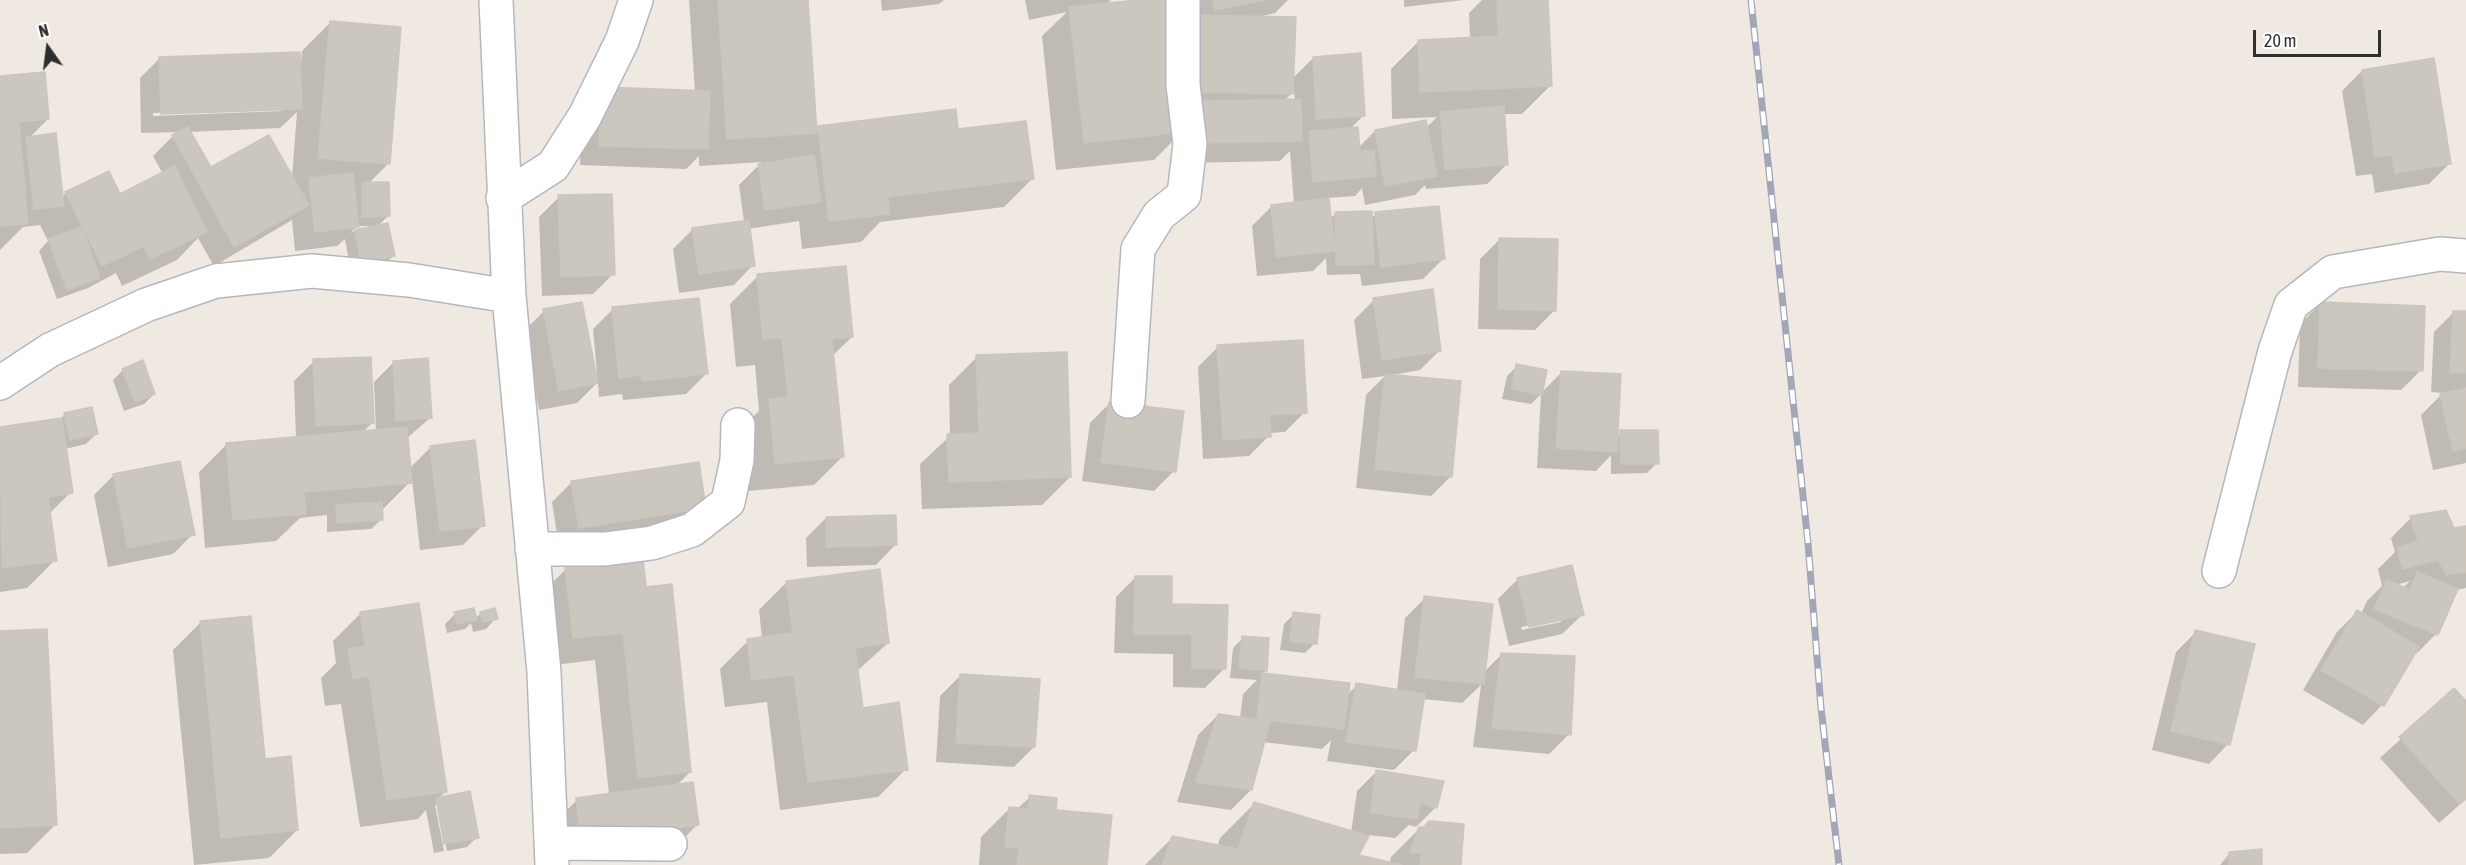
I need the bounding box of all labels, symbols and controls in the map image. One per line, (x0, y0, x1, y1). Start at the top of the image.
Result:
north arrow (18, 18, 78, 78)
scale bar (2256, 18, 2384, 56)
text: N (37, 21, 50, 40)
text: 20 m (2264, 30, 2296, 51)

